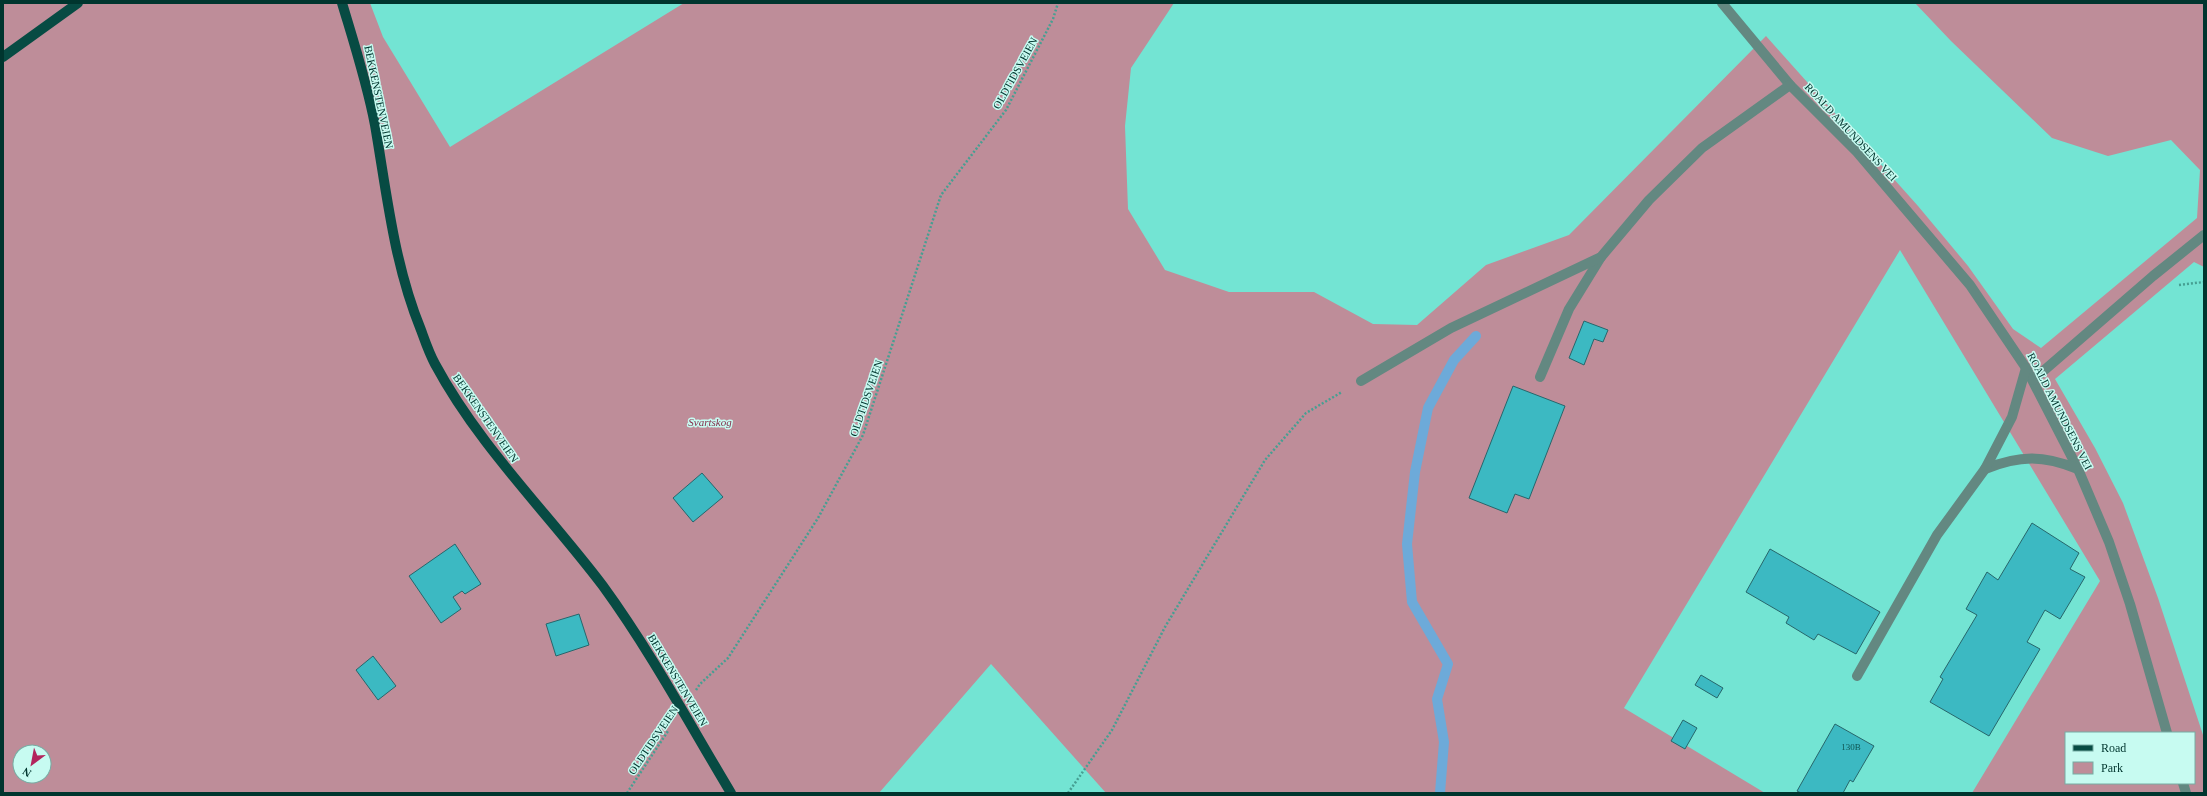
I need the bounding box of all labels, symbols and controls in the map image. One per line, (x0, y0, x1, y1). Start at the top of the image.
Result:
street label: OLDTIDSVEIEN (990, 35, 1040, 111)
street label: BEKKENSTENVEIEN (362, 44, 396, 150)
street label: ROALD AMUNDSENS VEI (1802, 81, 1900, 184)
street label: ROALD AMUNDSENS VEI (2025, 351, 2095, 472)
street label: OLDTIDSVEIEN (847, 358, 885, 438)
street label: BEKKENSTENVEIEN (451, 372, 521, 465)
park label: Svartskog (688, 416, 732, 428)
street label: BEKKENSTENVEIEN (646, 632, 710, 728)
street label: OLDTIDSVEIEN (626, 703, 680, 777)
legend (2065, 732, 2195, 784)
text: Road (2101, 741, 2126, 755)
house number: 130B (1841, 742, 1861, 752)
north arrow (12, 744, 52, 784)
text: Park (2101, 761, 2123, 775)
text: N (20, 765, 33, 780)

